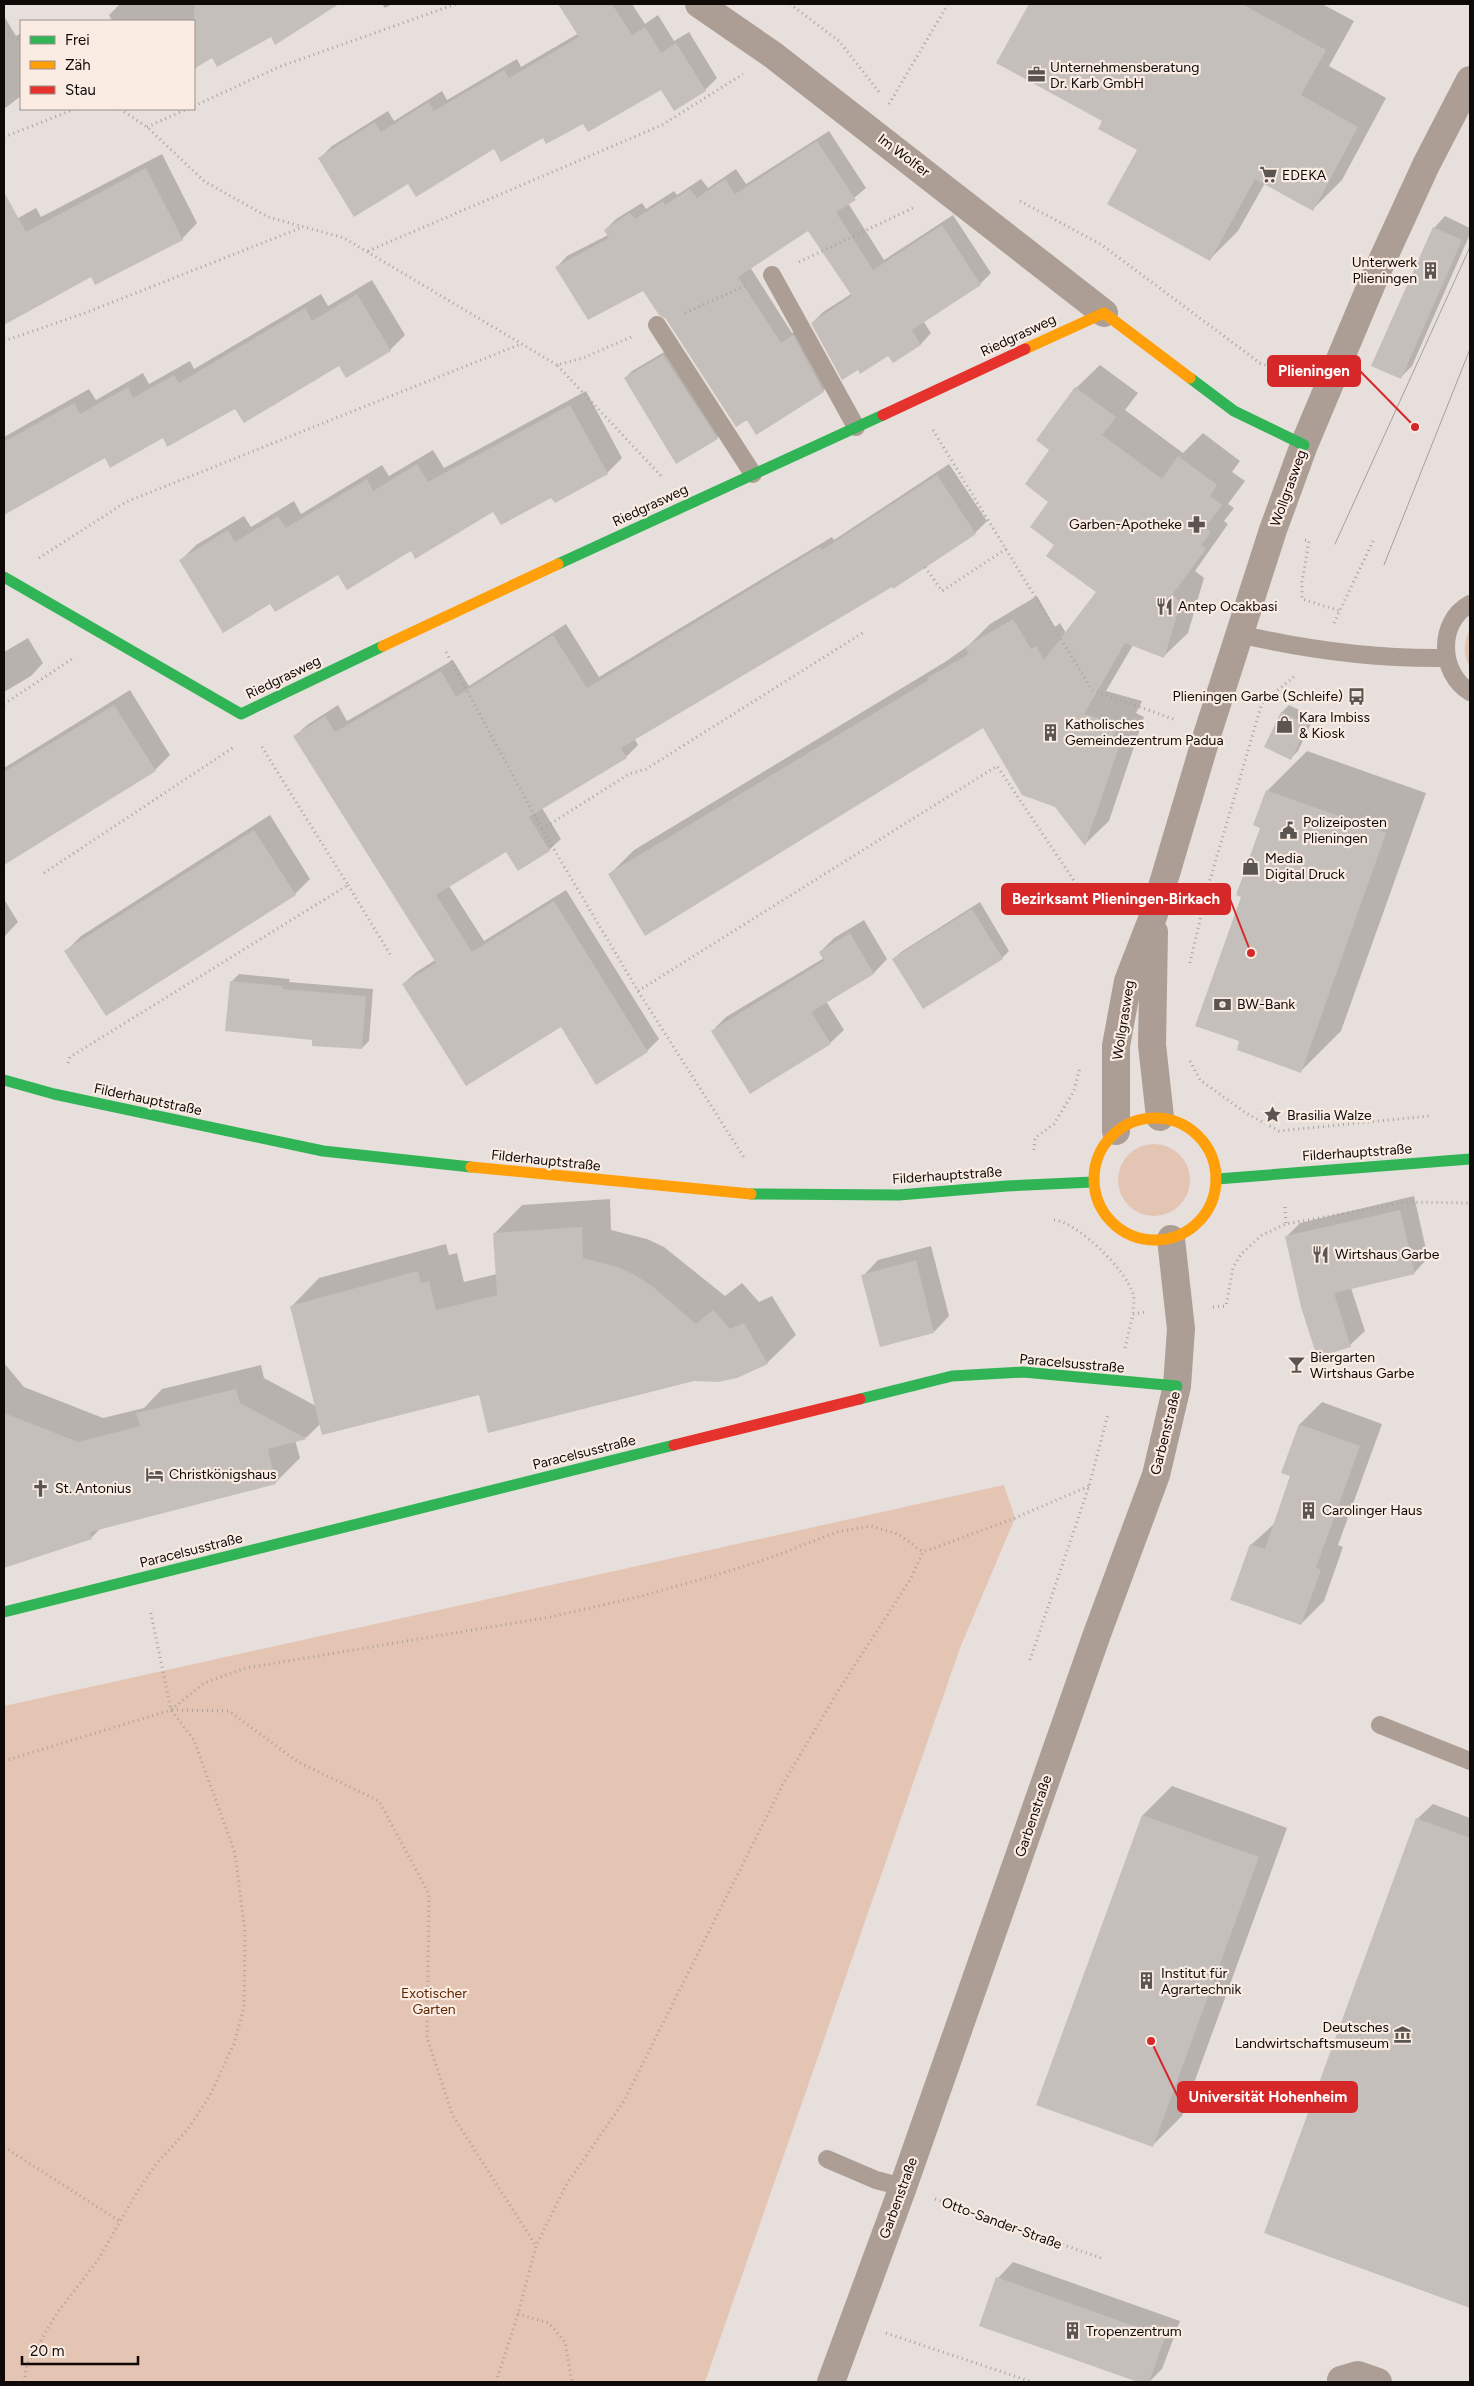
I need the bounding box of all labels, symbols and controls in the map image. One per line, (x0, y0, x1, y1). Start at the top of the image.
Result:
legend (20, 20, 195, 110)
text: Frei (65, 31, 90, 49)
text: Zäh (65, 56, 91, 74)
place label: Unternehmensberatung Dr. Karb GmbH (1050, 59, 1199, 92)
office icon: Unternehmensberatung Dr. Karb GmbH (1026, 65, 1046, 85)
text: Stau (65, 81, 96, 99)
street label: Im Wolfer (874, 130, 933, 181)
supermarket icon: EDEKA (1258, 165, 1278, 185)
place label: EDEKA (1282, 167, 1327, 184)
place label: Unterwerk Plieningen (1352, 254, 1417, 287)
building icon: Unterwerk Plieningen (1421, 260, 1441, 280)
street label: Riedgrasweg (978, 311, 1059, 360)
callout: Plieningen (1268, 356, 1360, 386)
text: Plieningen (1278, 362, 1350, 380)
street label: Wollgrasweg (1267, 447, 1310, 529)
street label: Riedgrasweg (610, 481, 691, 530)
pharmacy icon: Garben-Apotheke (1186, 514, 1206, 534)
place label: Garben-Apotheke (1069, 516, 1182, 533)
restaurant icon: Antep Ocakbasi (1154, 596, 1174, 616)
place label: Antep Ocakbasi (1178, 598, 1277, 615)
street label: Riedgrasweg (243, 652, 323, 703)
bus stop icon: Plieningen Garbe (Schleife) (1347, 686, 1367, 706)
place label: Plieningen Garbe (Schleife) (1173, 688, 1343, 705)
place label: Kara Imbiss & Kiosk (1299, 709, 1370, 742)
shop icon: Kara Imbiss & Kiosk (1275, 715, 1295, 735)
place label: Katholisches Gemeindezentrum Padua (1065, 716, 1224, 749)
building icon: Katholisches Gemeindezentrum Padua (1041, 722, 1061, 742)
place label: Polizeiposten Plieningen (1303, 814, 1387, 847)
public building icon: Polizeiposten Plieningen (1279, 820, 1299, 840)
place label: Media Digital Druck (1265, 850, 1345, 883)
shop icon: Media Digital Druck (1241, 856, 1261, 876)
callout: Bezirksamt Plieningen‐Birkach (1002, 884, 1230, 914)
text: Bezirksamt Plieningen‐Birkach (1012, 890, 1220, 908)
street label: Wollgrasweg (1109, 979, 1138, 1061)
bank icon: BW-Bank (1213, 994, 1233, 1014)
place label: BW-Bank (1237, 996, 1295, 1013)
street label: Filderhauptstraße (92, 1080, 204, 1119)
place icon: Brasilia Walze (1263, 1105, 1283, 1125)
place label: Brasilia Walze (1287, 1107, 1372, 1124)
street label: Filderhauptstraße (1302, 1140, 1413, 1165)
street label: Filderhauptstraße (490, 1146, 602, 1175)
street label: Filderhauptstraße (892, 1163, 1003, 1188)
restaurant icon: Wirtshaus Garbe (1311, 1244, 1331, 1264)
place label: Wirtshaus Garbe (1335, 1246, 1440, 1263)
place label: Biergarten Wirtshaus Garbe (1310, 1349, 1415, 1382)
street label: Paracelsusstraße (1019, 1350, 1126, 1377)
bar icon: Biergarten Wirtshaus Garbe (1286, 1355, 1306, 1375)
street label: Garbenstraße (1147, 1389, 1184, 1477)
street label: Paracelsusstraße (531, 1431, 638, 1473)
hotel icon: Christkönigshaus (145, 1464, 165, 1484)
place label: Christkönigshaus (169, 1466, 277, 1483)
church icon: St. Antonius (31, 1478, 51, 1498)
place label: St. Antonius (55, 1480, 131, 1497)
building icon: Carolinger Haus (1298, 1500, 1318, 1520)
place label: Carolinger Haus (1322, 1502, 1422, 1519)
street label: Paracelsusstraße (138, 1529, 245, 1571)
street label: Garbenstraße (1012, 1773, 1056, 1859)
place label: Institut für Agrartechnik (1161, 1965, 1242, 1998)
building icon: Institut für Agrartechnik (1137, 1971, 1157, 1991)
park label: Exotischer Garten (401, 1985, 467, 2018)
place label: Deutsches Landwirtschaftsmuseum (1235, 2019, 1389, 2052)
museum icon: Deutsches Landwirtschaftsmuseum (1393, 2025, 1413, 2045)
callout: Universität Hohenheim (1178, 2082, 1357, 2112)
text: Universität Hohenheim (1189, 2088, 1347, 2106)
street label: Garbenstraße (876, 2155, 921, 2241)
street label: Otto-Sander-Straße (939, 2194, 1065, 2253)
building icon: Tropenzentrum (1062, 2321, 1082, 2341)
place label: Tropenzentrum (1086, 2323, 1182, 2340)
scale bar (22, 2334, 139, 2366)
text: 20 m (30, 2342, 64, 2360)

